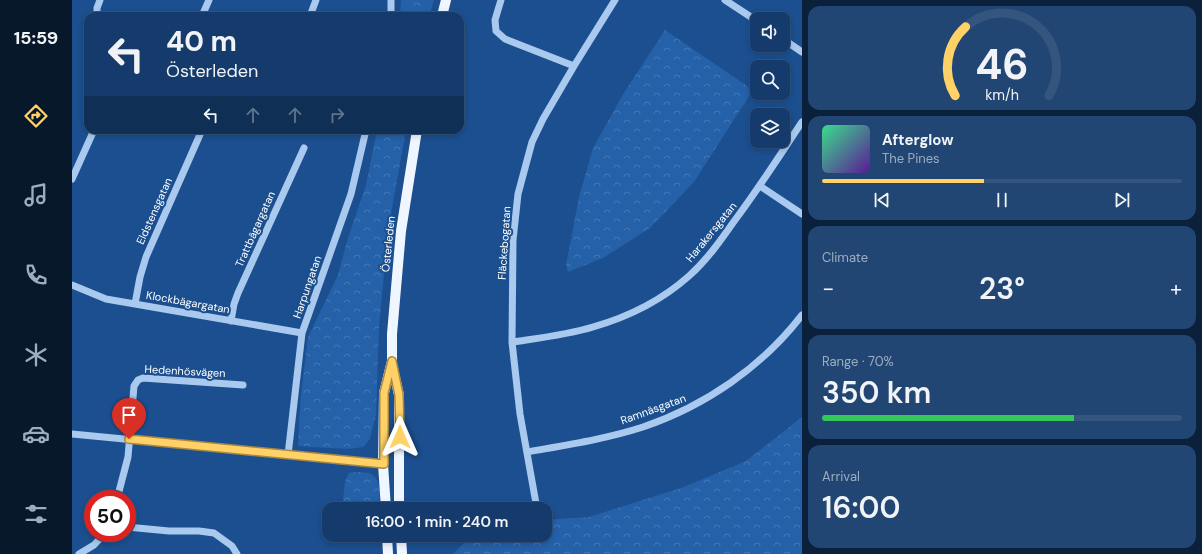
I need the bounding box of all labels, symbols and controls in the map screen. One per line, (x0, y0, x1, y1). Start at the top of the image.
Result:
map controls (750, 12, 790, 148)
button: sound (750, 12, 790, 52)
text: 40 m (166, 23, 237, 60)
text: 15:59 (14, 26, 58, 50)
icon: left (100, 28, 152, 80)
text: 46 (975, 38, 1029, 92)
text: Österleden (166, 59, 258, 83)
button: search (750, 60, 790, 100)
text: km/h (985, 86, 1019, 104)
icon: directions (22, 102, 50, 130)
icon: left (200, 104, 222, 126)
icon: ahead (242, 104, 264, 126)
icon: ahead (284, 104, 306, 126)
icon: right (326, 104, 348, 126)
button: layers (750, 108, 790, 148)
text: Afterglow (882, 130, 954, 150)
text: The Pines (882, 150, 940, 167)
street label: Eldstensgatan (133, 175, 175, 247)
icon: music (22, 181, 50, 209)
street label: Trattbägargatan (232, 189, 278, 269)
icon: previous (871, 189, 893, 211)
icon: pause (991, 189, 1013, 211)
icon: next (1111, 189, 1133, 211)
street label: Harakersgatan (683, 199, 739, 265)
street label: Fläckebogatan (494, 206, 514, 280)
street label: Österleden (378, 215, 398, 273)
text: Climate (822, 249, 868, 266)
street label: Harpungatan (290, 254, 324, 320)
icon: phone (22, 261, 50, 289)
text: 23° (979, 269, 1025, 308)
text: − (822, 274, 834, 303)
text: + (1170, 274, 1182, 303)
street label: Klockbägargatan (145, 288, 231, 316)
icon: climate (22, 341, 50, 369)
text: Range · 70% (822, 353, 894, 370)
street label: Hedenhösvägen (144, 362, 226, 380)
text: 350 km (822, 373, 931, 412)
street label: Ramnäsgatan (618, 391, 688, 427)
pin (112, 398, 146, 439)
icon: arrive (118, 404, 140, 426)
position arrow (379, 416, 421, 458)
icon: car (22, 420, 50, 448)
text: Arrival (822, 468, 860, 485)
text: 16:00 (822, 488, 900, 527)
speed limit sign: 50 (84, 490, 136, 542)
icon: filters (22, 500, 50, 528)
text: 16:00 · 1 min · 240 m (366, 512, 508, 532)

